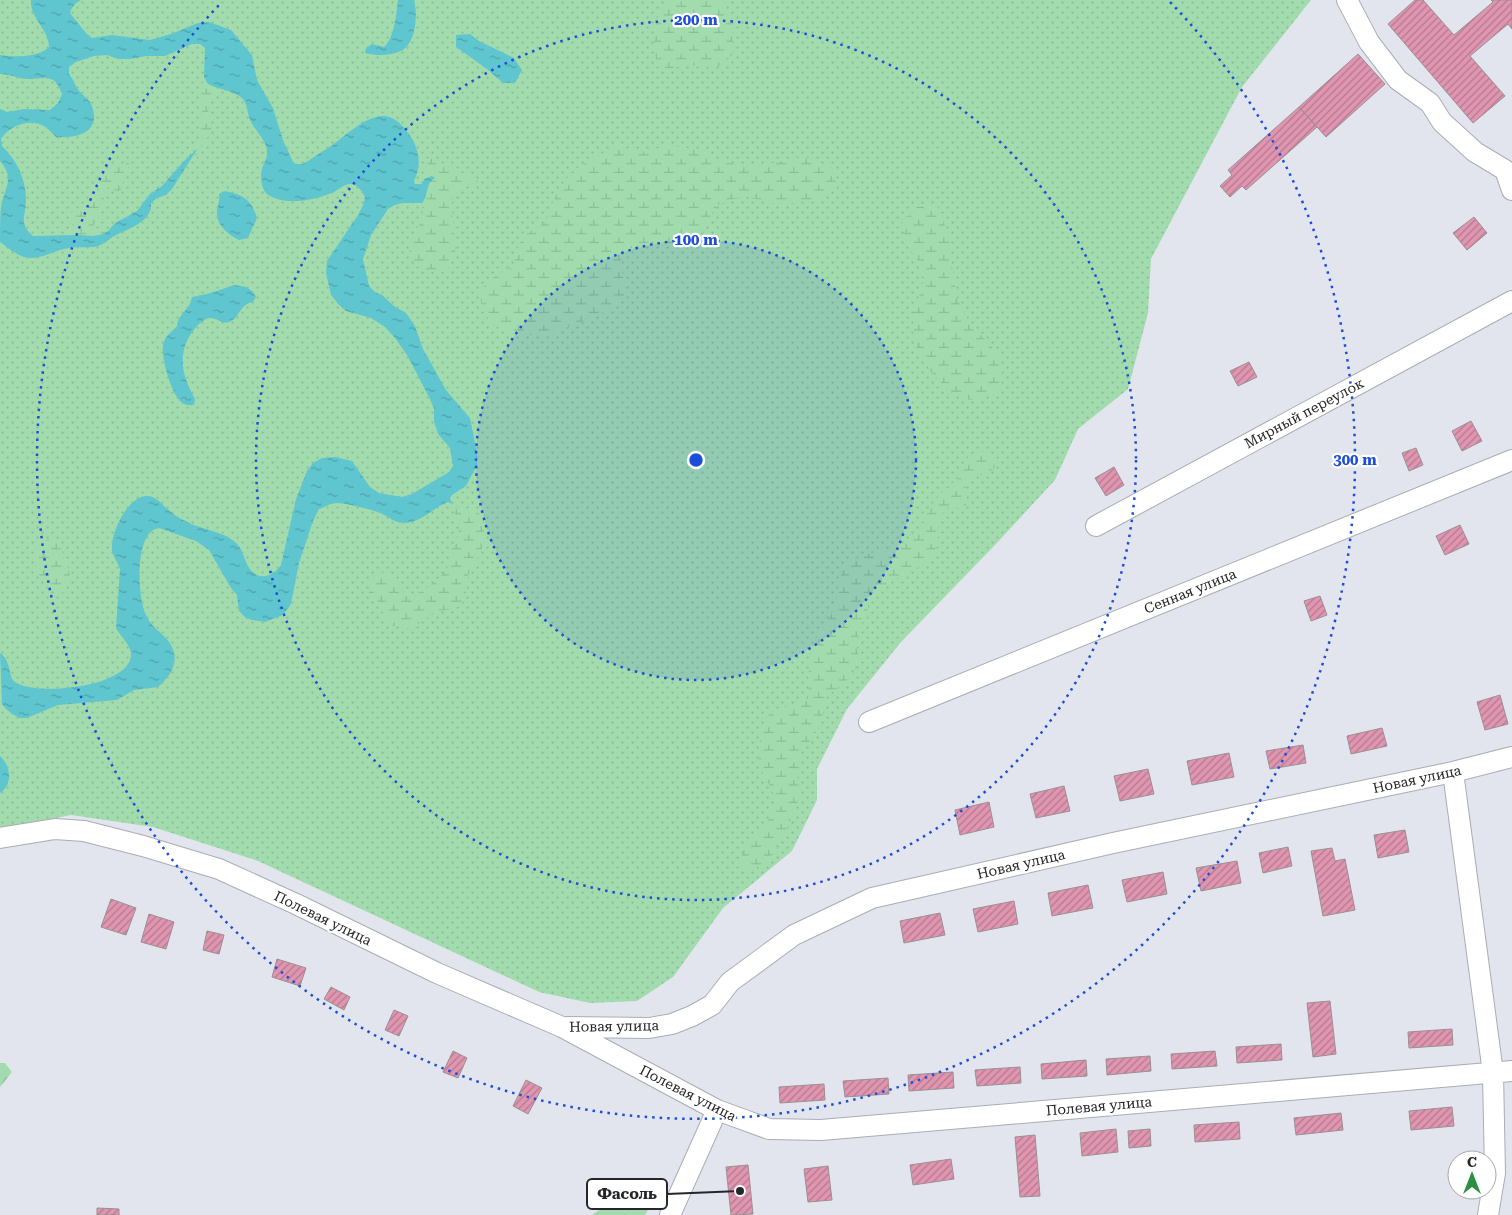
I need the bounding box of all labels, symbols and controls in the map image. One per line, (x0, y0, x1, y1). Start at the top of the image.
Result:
text: 200 m (674, 11, 718, 29)
text: 100 m (674, 231, 718, 249)
street label: Мирный переулок (1242, 375, 1367, 451)
centre of rings (687, 451, 705, 469)
text: 300 m (1333, 451, 1377, 469)
street label: Сенная улица (1142, 565, 1239, 617)
street label: Новая улица (1371, 762, 1463, 796)
street label: Новая улица (975, 846, 1067, 882)
street label: Полевая улица (272, 888, 375, 949)
street label: Новая улица (569, 1017, 659, 1035)
street label: Полевая улица (637, 1062, 739, 1124)
street label: Полевая улица (1045, 1093, 1153, 1119)
north arrow (1447, 1150, 1497, 1200)
text: С (1467, 1154, 1477, 1170)
callout: Фасоль (587, 1179, 667, 1209)
text: Фасоль (597, 1185, 657, 1203)

